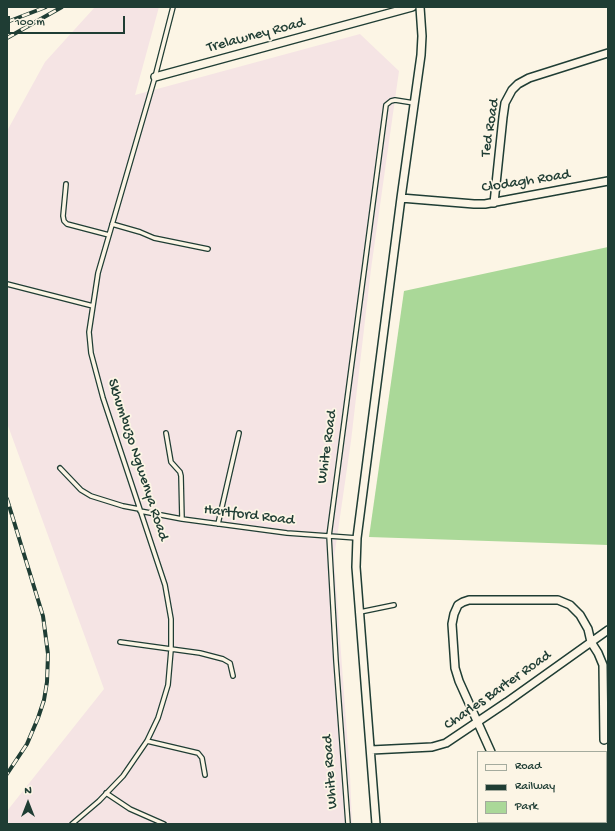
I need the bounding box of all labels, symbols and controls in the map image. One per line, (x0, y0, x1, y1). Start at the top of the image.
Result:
scale bar (10, 8, 127, 34)
street label: Trelawney Road (205, 14, 307, 58)
text: 100 m (15, 16, 45, 30)
street label: Ted Road (478, 98, 504, 158)
street label: Clodagh Road (481, 166, 571, 198)
street label: Skhumbuzo Ngwenya Road (102, 377, 172, 543)
street label: White Road (314, 409, 342, 485)
street label: Hartford Road (203, 502, 295, 530)
street label: Charles Barter Road (441, 647, 555, 735)
street label: White Road (319, 734, 343, 810)
legend (477, 751, 607, 823)
text: Road (515, 760, 541, 774)
text: Railway (515, 780, 555, 794)
north arrow (8, 783, 48, 823)
text: N (24, 785, 32, 797)
text: Park (515, 800, 538, 814)

